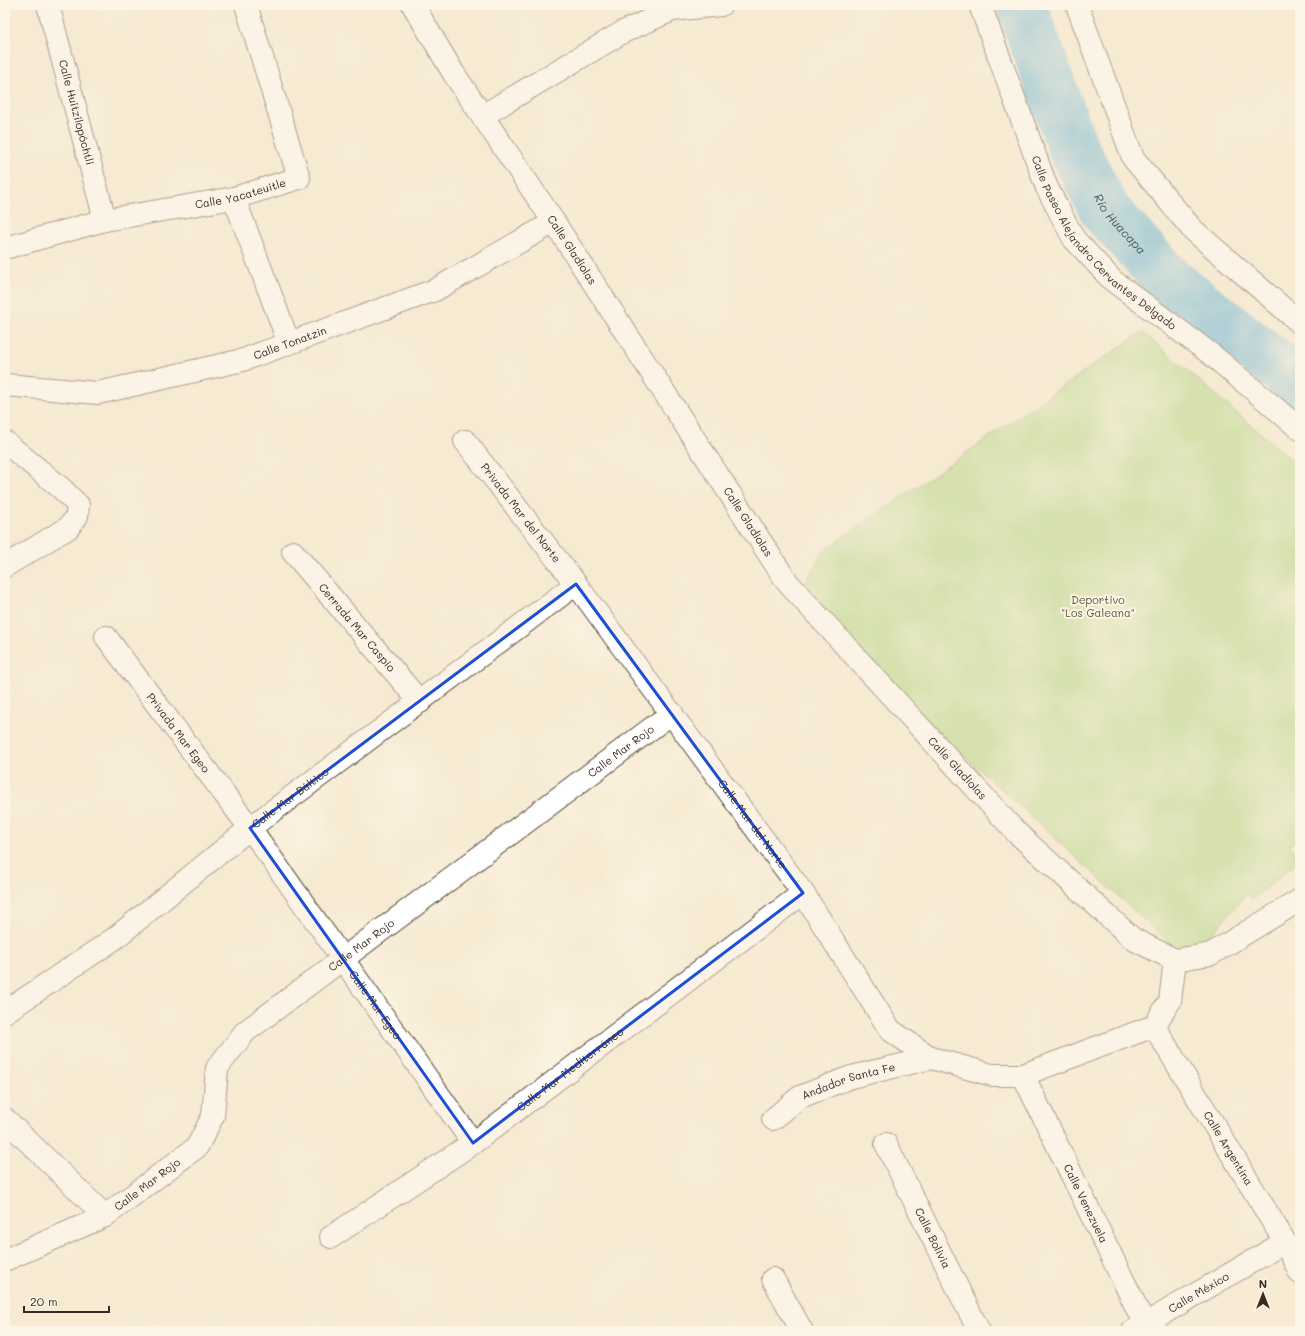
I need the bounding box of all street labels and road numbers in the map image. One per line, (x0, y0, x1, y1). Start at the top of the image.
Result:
street label: Calle Huitzilopóchtli (56, 58, 98, 167)
street label: Calle Paseo Alejandro Cervantes Delgado (1029, 153, 1180, 333)
street label: Calle Yacateuitle (194, 174, 288, 212)
street label: Calle Gladiolas (544, 212, 601, 287)
street label: Calle Tonatzin (251, 322, 328, 363)
street label: Privada Mar del Norte (478, 460, 565, 566)
street label: Calle Gladiolas (720, 484, 777, 559)
street label: Cerrada Mar Caspio (316, 580, 399, 675)
street label: Privada Mar Egeo (144, 689, 214, 776)
street label: Calle Mar Rojo (584, 721, 657, 781)
street label: Calle Gladiolas (925, 733, 990, 802)
street label: Calle Mar Báltico (248, 763, 332, 831)
street label: Calle Mar del Norte (715, 776, 791, 872)
street label: Calle Mar Rojo (325, 915, 397, 974)
street label: Calle Mar Egeo (346, 967, 406, 1043)
street label: Calle Mar Mediterráneo (513, 1024, 627, 1114)
street label: Andador Santa Fe (799, 1059, 897, 1103)
street label: Calle Argentina (1200, 1108, 1257, 1188)
street label: Calle Mar Rojo (111, 1154, 183, 1214)
street label: Calle Venezuela (1061, 1161, 1112, 1245)
street label: Calle Bolivia (912, 1205, 955, 1271)
street label: Calle México (1165, 1268, 1232, 1316)

